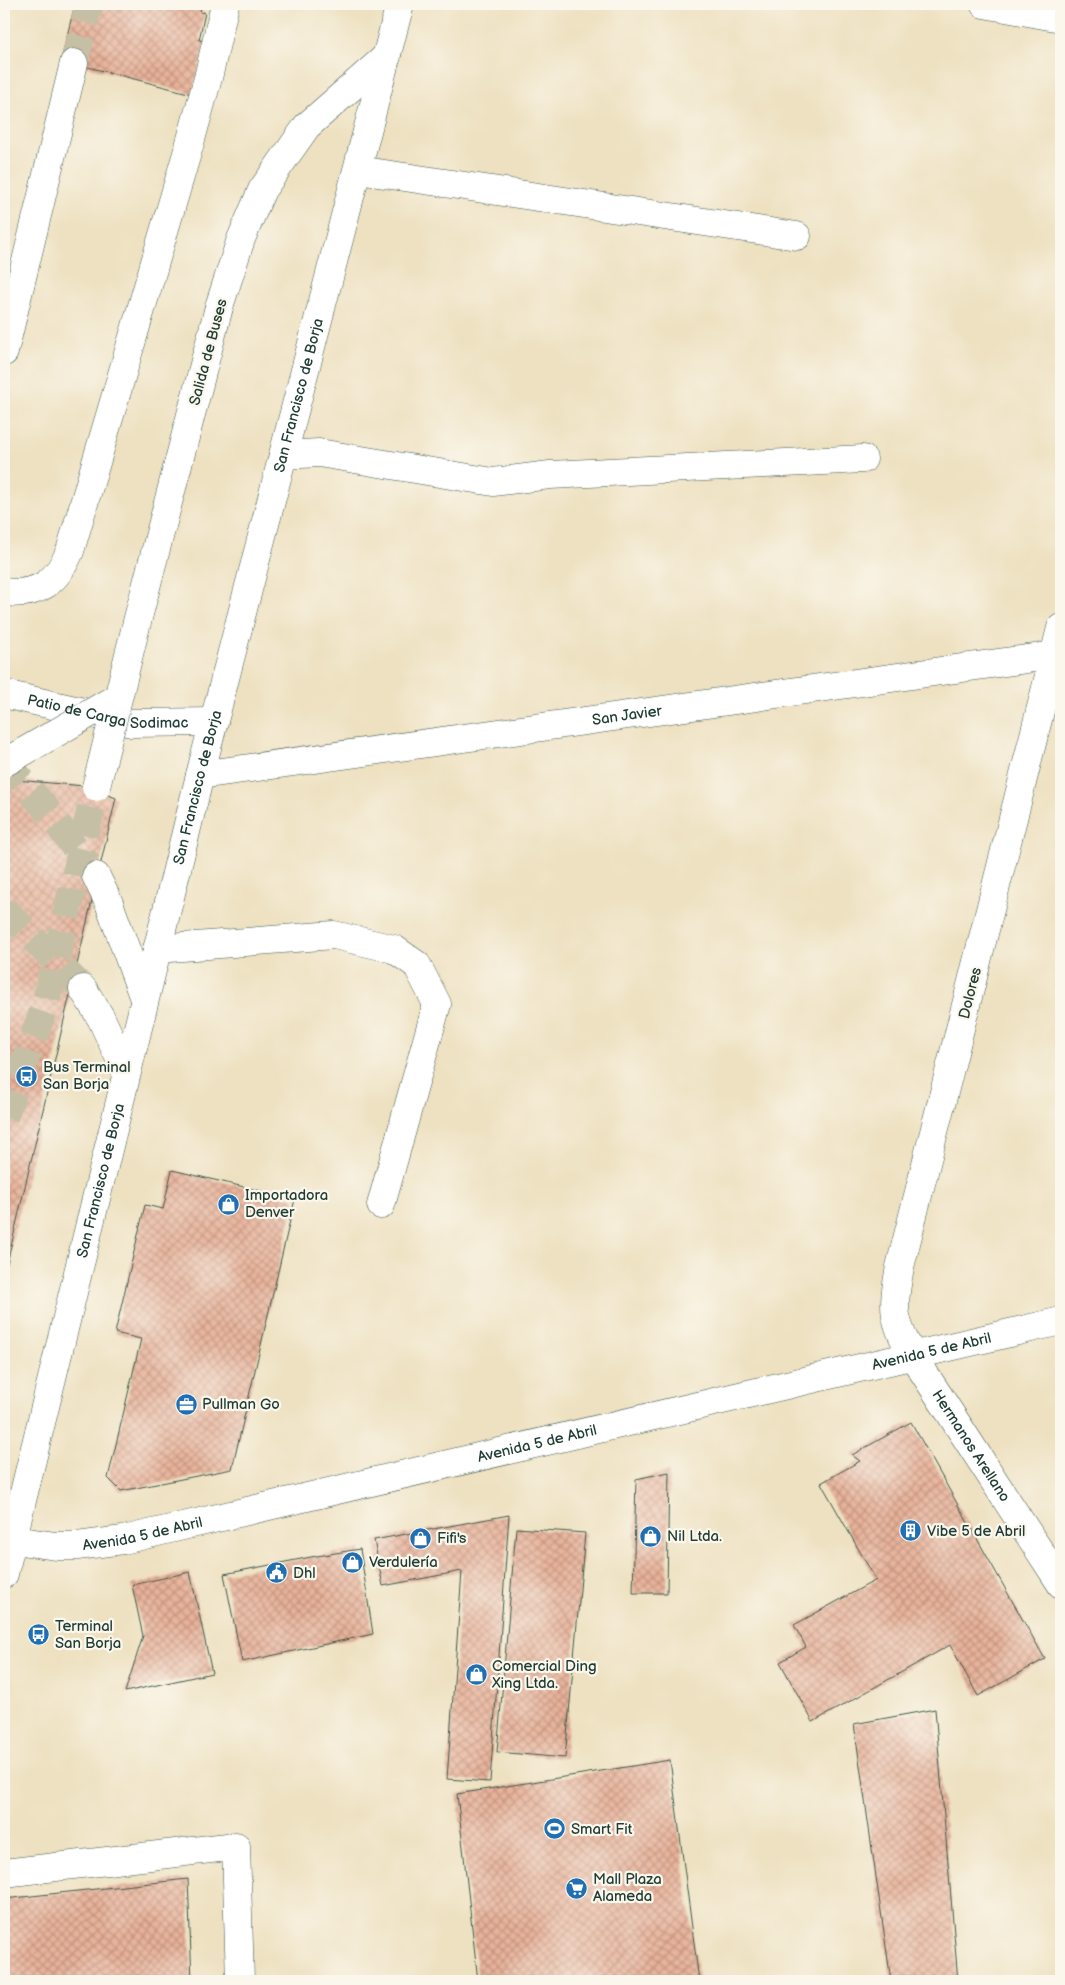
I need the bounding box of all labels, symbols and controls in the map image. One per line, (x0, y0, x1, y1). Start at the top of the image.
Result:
street label: Salida de Buses (185, 296, 232, 407)
street label: San Francisco de Borja (270, 316, 328, 475)
street label: Patio de Carga Sodimac (25, 691, 189, 733)
street label: San Javier (591, 701, 664, 730)
street label: San Francisco de Borja (169, 708, 226, 867)
street label: Dolores (955, 965, 986, 1021)
place label: Bus Terminal San Borja (43, 1058, 131, 1094)
bus stop icon: Bus Terminal San Borja (15, 1064, 39, 1088)
street label: San Francisco de Borja (73, 1102, 129, 1260)
place label: Importadora Denver (245, 1186, 328, 1222)
shop icon: Importadora Denver (217, 1192, 241, 1216)
street label: Avenida 5 de Abril (870, 1329, 993, 1375)
street label: Hermanos Arellano (927, 1386, 1014, 1506)
office icon: Pullman Go (174, 1392, 198, 1416)
place label: Pullman Go (202, 1395, 280, 1414)
street label: Avenida 5 de Abril (476, 1421, 599, 1467)
street label: Avenida 5 de Abril (81, 1513, 204, 1555)
building icon: Vibe 5 de Abril (899, 1519, 923, 1543)
place label: Vibe 5 de Abril (927, 1522, 1025, 1541)
shop icon: Nil Ltda. (639, 1524, 663, 1548)
shop icon: Fifi's (409, 1526, 433, 1550)
place label: Nil Ltda. (667, 1527, 722, 1546)
place label: Fifi's (437, 1529, 467, 1548)
shop icon: Verdulería (341, 1550, 365, 1574)
place label: Verdulería (369, 1553, 438, 1572)
public building icon: Dhl (265, 1561, 289, 1585)
place label: Dhl (293, 1564, 316, 1583)
place label: Terminal San Borja (55, 1617, 121, 1653)
bus stop icon: Terminal San Borja (27, 1623, 51, 1647)
place label: Comercial Ding Xing Ltda. (491, 1657, 597, 1693)
shop icon: Comercial Ding Xing Ltda. (464, 1663, 488, 1687)
sports icon: Smart Fit (543, 1817, 567, 1841)
place label: Smart Fit (571, 1820, 633, 1839)
place label: Mall Plaza Alameda (593, 1870, 662, 1906)
supermarket icon: Mall Plaza Alameda (565, 1876, 589, 1900)

